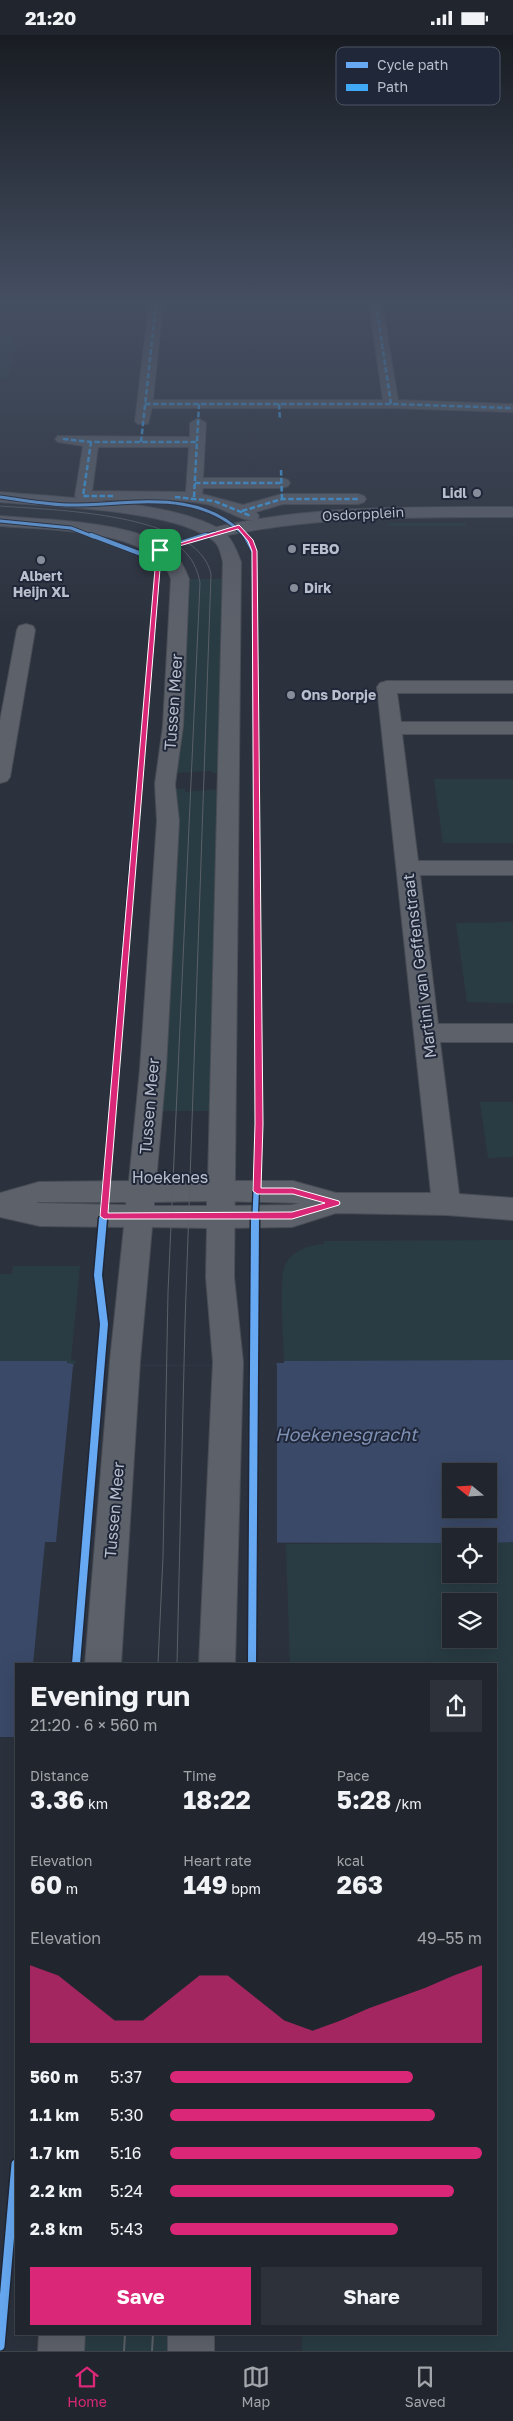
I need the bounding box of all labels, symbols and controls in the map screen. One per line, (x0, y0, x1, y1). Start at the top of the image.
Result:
text: 21:20 (25, 6, 76, 29)
legend (336, 47, 500, 105)
text: Cycle path (377, 56, 448, 73)
text: Path (377, 78, 408, 95)
place label: Lidl (442, 484, 467, 501)
marker: Lidl (471, 487, 483, 499)
street label: Osdorpplein (321, 503, 405, 524)
pin (139, 529, 181, 571)
icon: arrive (146, 536, 174, 564)
place label: FEBO (302, 540, 340, 557)
marker: FEBO (286, 543, 298, 555)
marker: Albert Heijn XL (35, 554, 47, 566)
place label: Albert Heijn XL (13, 567, 69, 600)
place label: Dirk (304, 579, 331, 596)
marker: Dirk (288, 582, 300, 594)
street label: Tussen Meer (160, 653, 186, 751)
place label: Ons Dorpje (301, 686, 376, 703)
marker: Ons Dorpje (285, 689, 297, 701)
street label: Martini van Geffenstraat (398, 872, 440, 1060)
street label: Tussen Meer (135, 1057, 163, 1155)
street label: Hoekenes (132, 1167, 208, 1187)
water label: Hoekenesgracht (275, 1423, 419, 1445)
street label: Tussen Meer (100, 1461, 128, 1559)
north arrow (442, 1463, 498, 1517)
map controls (442, 1463, 497, 1648)
button: locate (442, 1528, 497, 1583)
button: layers (442, 1593, 497, 1648)
text: Evening run (30, 1679, 190, 1712)
button: share (430, 1680, 482, 1732)
text: 21:20 · 6 × 560 m (30, 1715, 157, 1735)
text: Distance (30, 1767, 89, 1784)
text: Time (183, 1767, 216, 1784)
text: Pace (337, 1767, 369, 1784)
text: 3.36 (30, 1784, 84, 1815)
text: 18:22 (183, 1784, 251, 1815)
text: 5:28 (337, 1784, 391, 1815)
text: km (84, 1795, 108, 1812)
text: /km (391, 1795, 422, 1812)
text: Elevation (30, 1852, 92, 1869)
text: Heart rate (183, 1852, 252, 1869)
text: kcal (337, 1852, 364, 1869)
text: 60 (30, 1869, 62, 1900)
text: 149 (183, 1869, 228, 1900)
text: 263 (337, 1869, 383, 1900)
text: m (62, 1880, 78, 1897)
text: bpm (228, 1880, 261, 1897)
text: Elevation (30, 1928, 101, 1948)
text: 49–55 m (417, 1928, 482, 1948)
text: 560 m (30, 2067, 78, 2087)
text: 5:37 (110, 2067, 142, 2087)
text: 1.1 km (30, 2105, 79, 2125)
text: 5:30 (110, 2105, 143, 2125)
text: 1.7 km (30, 2143, 79, 2163)
text: 5:16 (110, 2143, 142, 2163)
text: 2.2 km (30, 2181, 82, 2201)
text: 5:24 (110, 2181, 143, 2201)
text: 2.8 km (30, 2219, 82, 2239)
text: 5:43 (110, 2219, 143, 2239)
button: Save (30, 2267, 251, 2325)
button: Share (261, 2267, 482, 2325)
tab: Home (67, 2363, 107, 2410)
tab: Map (242, 2363, 270, 2410)
tab: Saved (405, 2363, 446, 2410)

